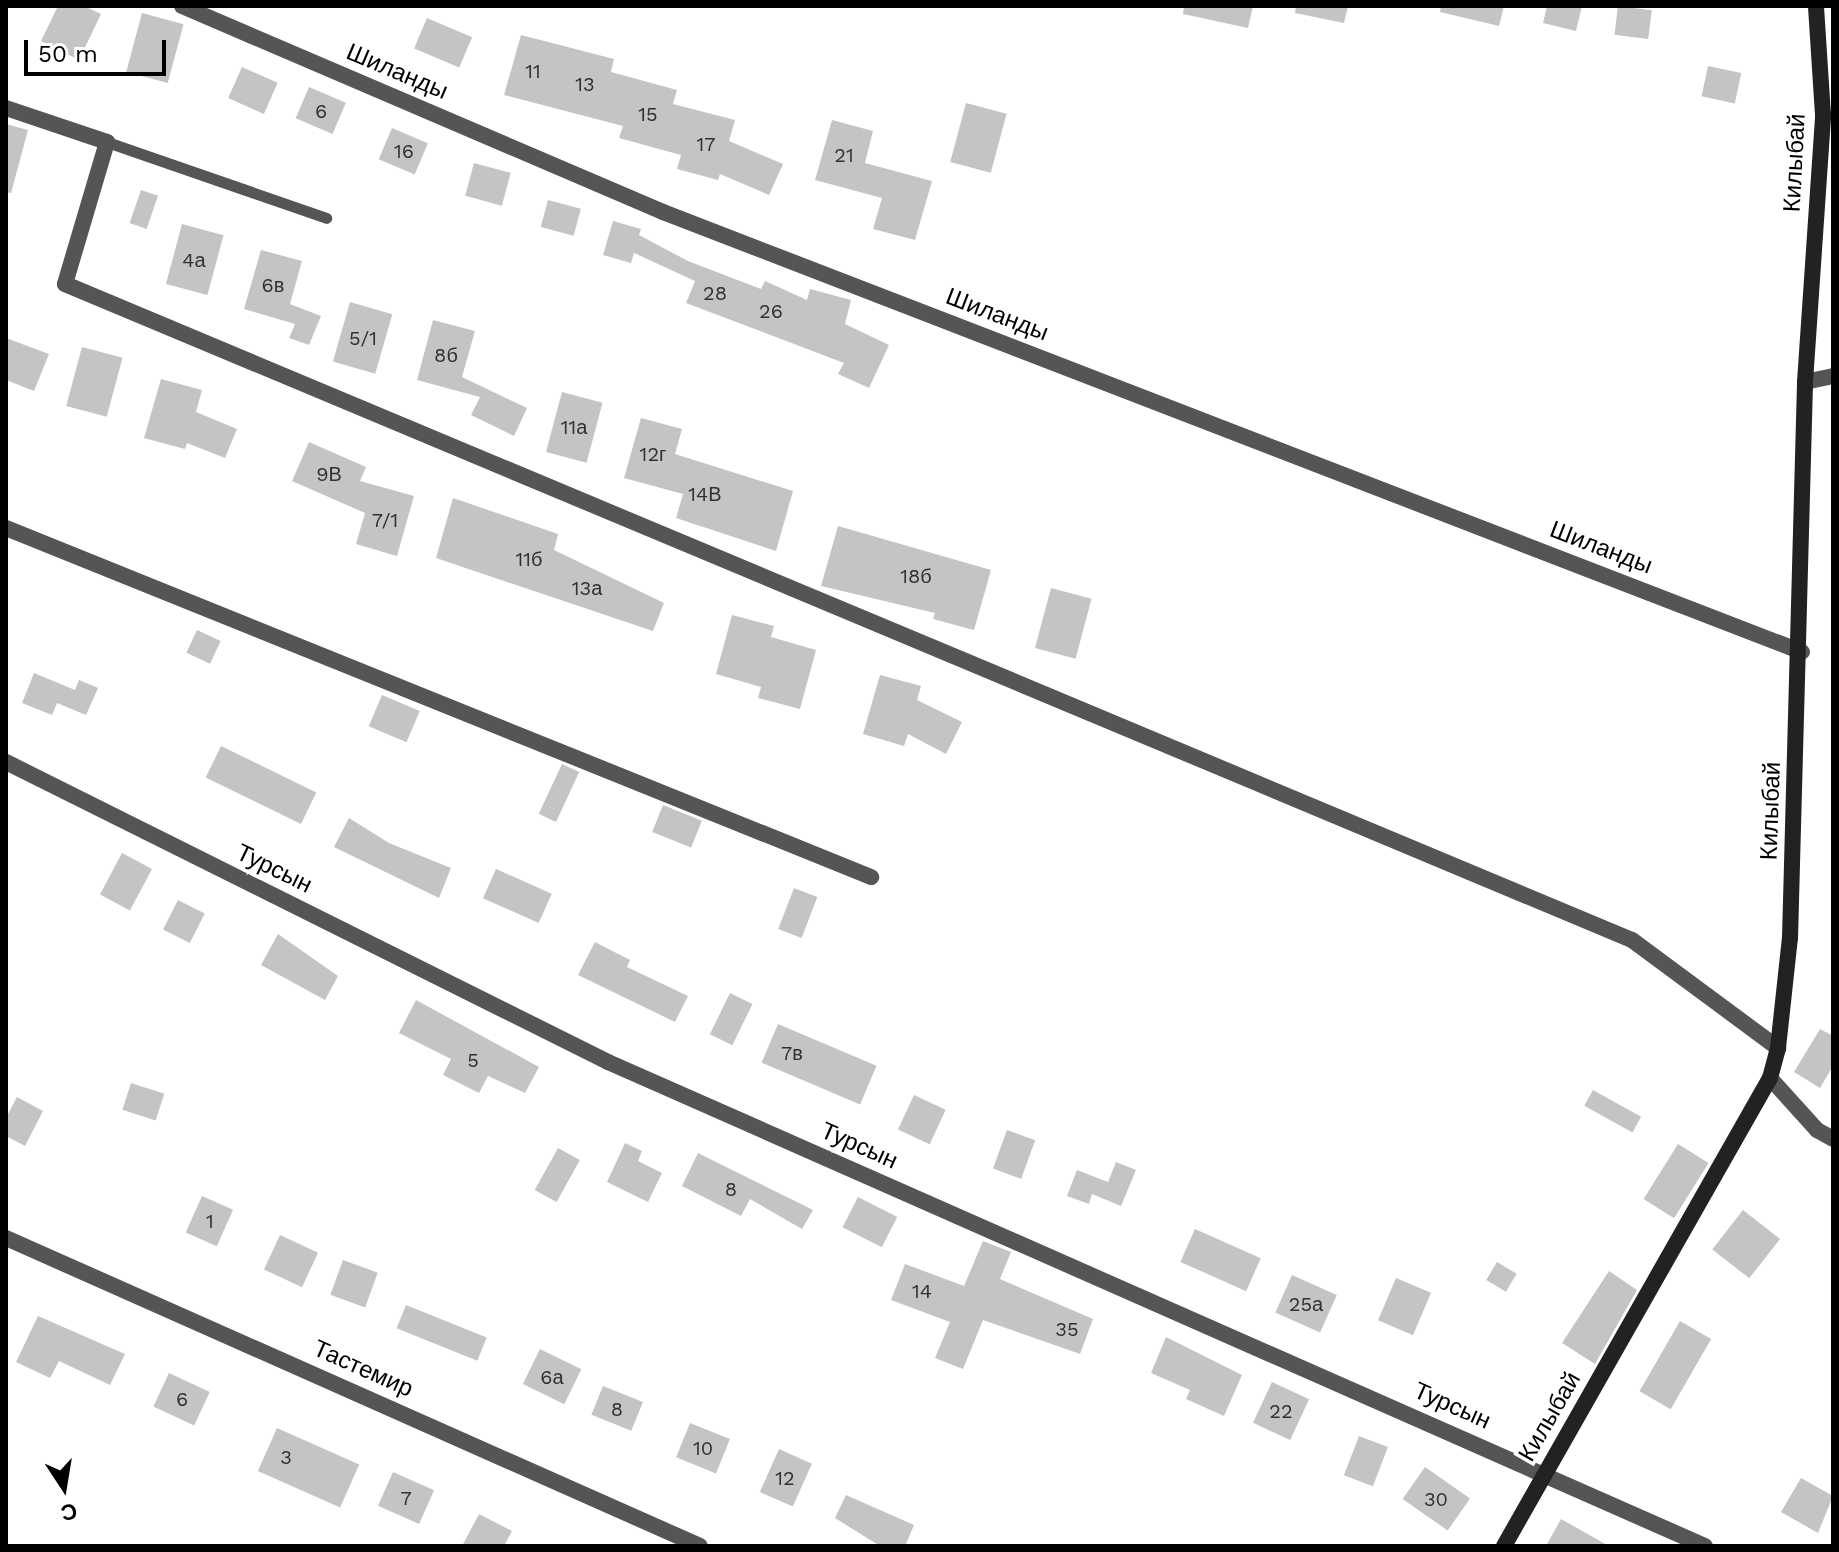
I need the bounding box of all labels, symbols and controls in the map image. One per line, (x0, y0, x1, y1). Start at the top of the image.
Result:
scale bar (28, 24, 170, 74)
street label: Шиланды (342, 38, 452, 106)
text: 50 m (38, 40, 98, 68)
house number: 11 (525, 59, 541, 83)
house number: 13 (575, 72, 595, 96)
house number: 6 (315, 99, 327, 123)
house number: 15 (638, 102, 658, 126)
street label: Килыбай (1778, 113, 1812, 213)
house number: 17 (696, 132, 716, 156)
house number: 16 (394, 139, 414, 163)
house number: 21 (834, 143, 854, 167)
house number: 4а (182, 248, 206, 272)
house number: 6в (262, 273, 284, 297)
house number: 28 (703, 281, 727, 305)
street label: Шиланды (942, 282, 1052, 348)
house number: 26 (759, 299, 783, 323)
house number: 5/1 (349, 326, 377, 350)
house number: 8б (434, 343, 458, 367)
house number: 11а (561, 415, 587, 439)
house number: 12г (640, 442, 666, 466)
house number: 9В (316, 462, 342, 486)
house number: 14В (688, 482, 722, 506)
house number: 7/1 (372, 508, 398, 532)
street label: Шиланды (1546, 515, 1656, 581)
house number: 11б (515, 547, 543, 571)
house number: 18б (900, 564, 932, 588)
house number: 13а (572, 576, 602, 600)
street label: Килыбай (1755, 761, 1787, 861)
street label: Турсын (231, 838, 317, 900)
house number: 7в (781, 1041, 803, 1065)
house number: 5 (467, 1048, 479, 1072)
street label: Турсын (816, 1116, 902, 1176)
house number: 8 (725, 1177, 737, 1201)
house number: 1 (206, 1209, 214, 1233)
house number: 14 (912, 1279, 932, 1303)
house number: 25а (1289, 1292, 1323, 1316)
house number: 35 (1055, 1317, 1079, 1341)
street label: Тастемир (309, 1334, 417, 1404)
house number: 6а (540, 1365, 564, 1389)
street label: Килыбай (1513, 1367, 1587, 1467)
street label: Турсын (1409, 1376, 1495, 1436)
house number: 6 (176, 1387, 188, 1411)
house number: 8 (611, 1397, 623, 1421)
house number: 22 (1269, 1399, 1293, 1423)
house number: 10 (693, 1436, 713, 1460)
house number: 3 (280, 1445, 292, 1469)
north arrow (24, 1448, 104, 1528)
house number: 12 (775, 1466, 795, 1490)
house number: 7 (400, 1486, 412, 1510)
house number: 30 (1424, 1487, 1448, 1511)
text: С (59, 1498, 79, 1526)

